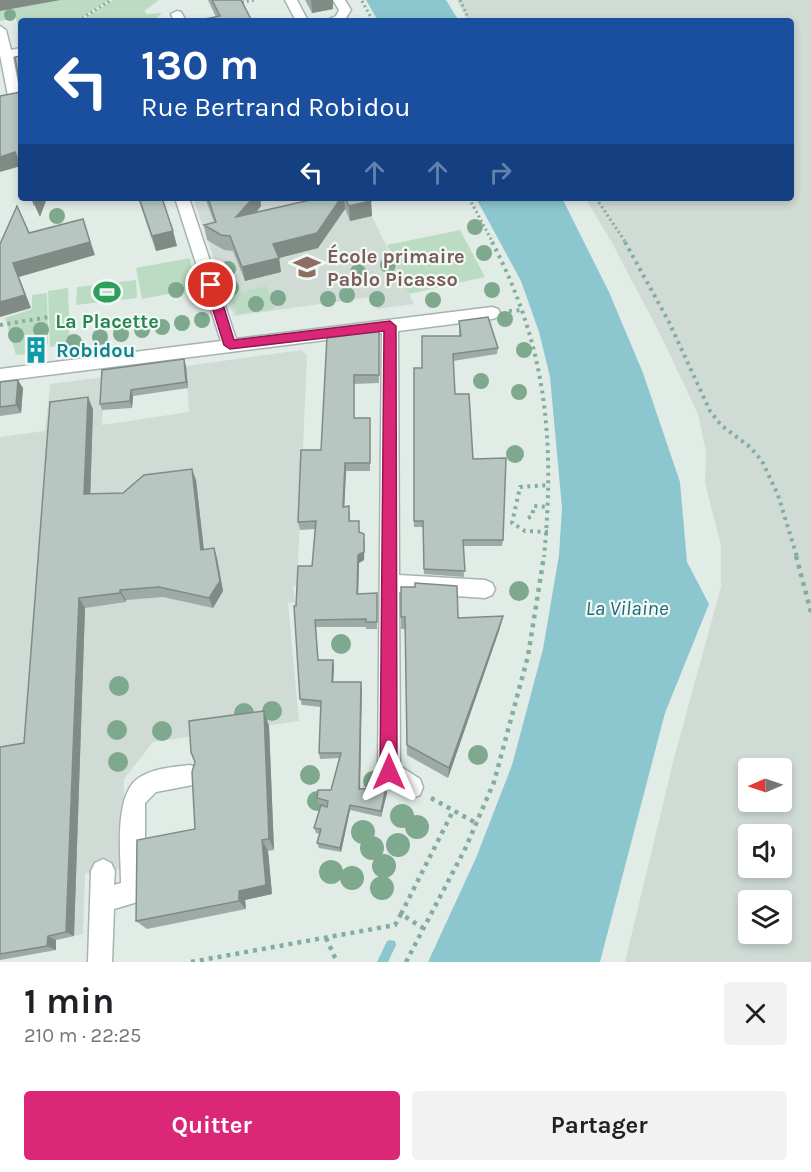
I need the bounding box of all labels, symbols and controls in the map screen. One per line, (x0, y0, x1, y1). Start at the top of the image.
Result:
text: 130 m (141, 40, 259, 90)
icon: left (42, 42, 120, 120)
text: Rue Bertrand Robidou (141, 91, 411, 123)
icon: left (295, 156, 328, 189)
icon: ahead (358, 156, 391, 189)
icon: ahead (421, 156, 454, 189)
icon: right (484, 156, 517, 189)
place label: École primaire Pablo Picasso (327, 243, 465, 291)
school or university icon: École primaire Pablo Picasso (292, 252, 322, 282)
pin (185, 259, 236, 310)
icon: arrive (194, 268, 227, 301)
sports icon: La Placette (92, 277, 122, 307)
place label: La Placette (55, 310, 159, 333)
building icon: Robidou (21, 335, 51, 365)
place label: Robidou (56, 339, 135, 362)
water label: La Vilaine (586, 596, 669, 620)
position arrow (357, 740, 421, 804)
north arrow (738, 758, 792, 812)
map controls (738, 758, 792, 944)
button: sound (738, 824, 792, 878)
button: layers (738, 890, 792, 944)
text: 1 min (24, 980, 114, 1022)
button: close (724, 982, 787, 1045)
text: 210 m · 22:25 (24, 1024, 141, 1047)
button: Quitter (24, 1091, 400, 1160)
button: Partager (412, 1091, 787, 1160)

